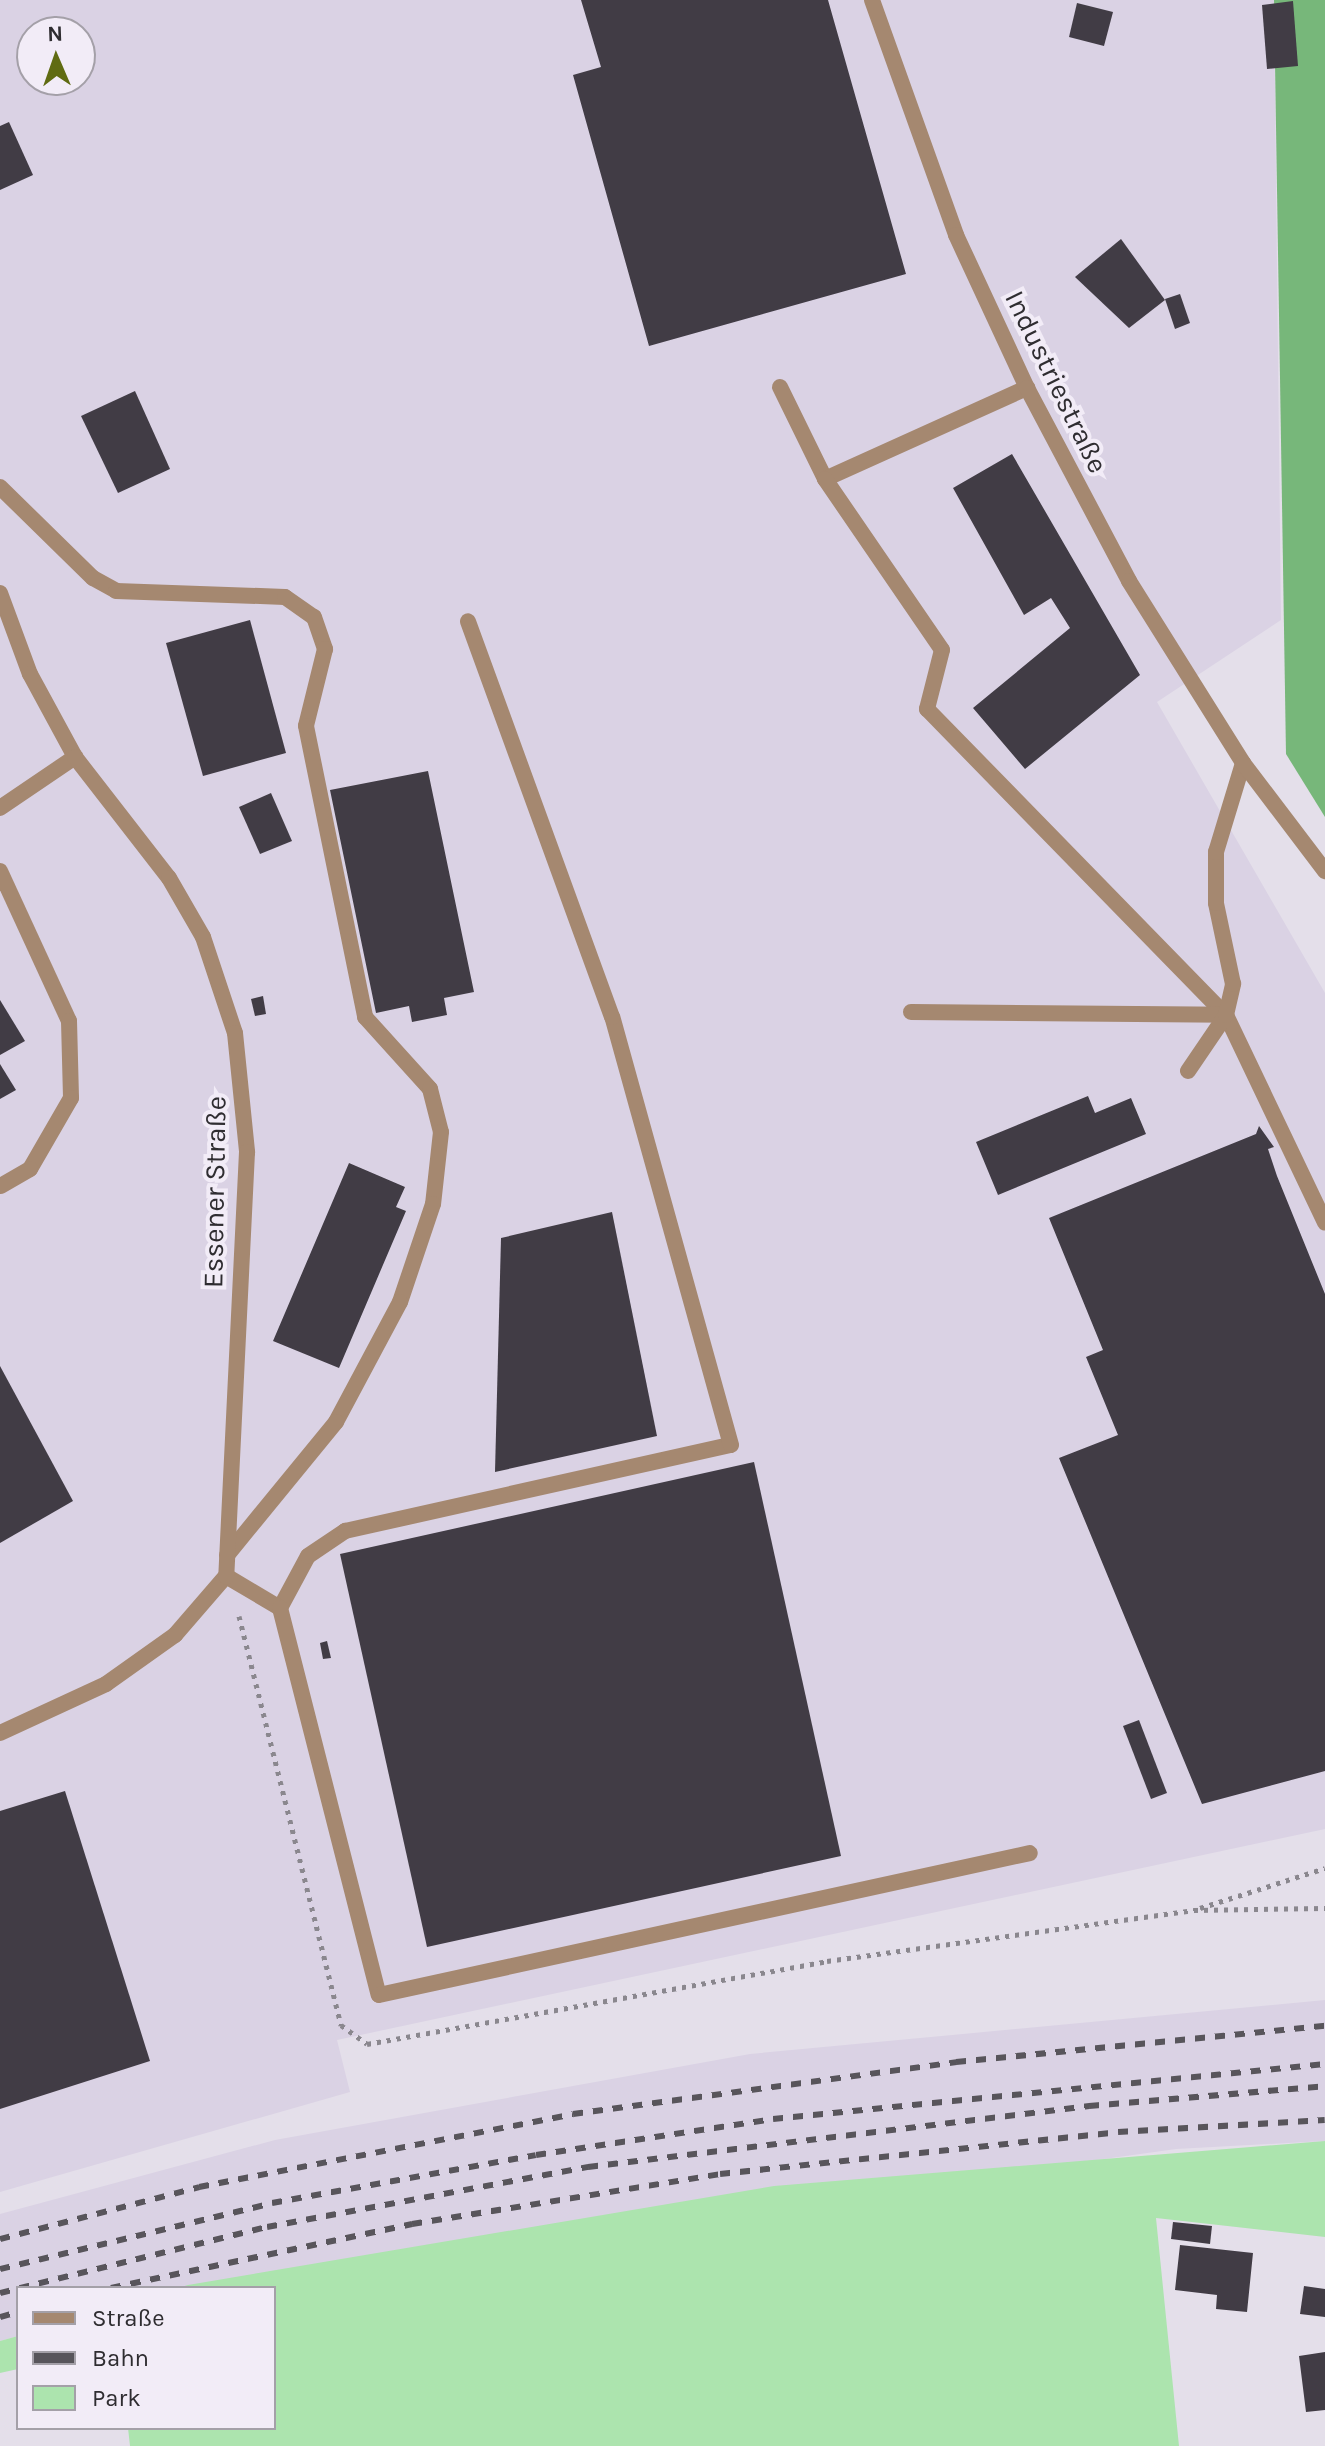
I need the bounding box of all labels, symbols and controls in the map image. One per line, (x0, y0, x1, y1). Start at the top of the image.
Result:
north arrow (16, 16, 96, 96)
text: N (47, 21, 64, 47)
street label: Industriestraße (997, 285, 1115, 479)
street label: Essener Straße (197, 1096, 233, 1288)
legend (16, 2286, 276, 2430)
text: Straße (92, 2304, 164, 2332)
text: Bahn (92, 2344, 149, 2372)
text: Park (92, 2384, 141, 2412)

